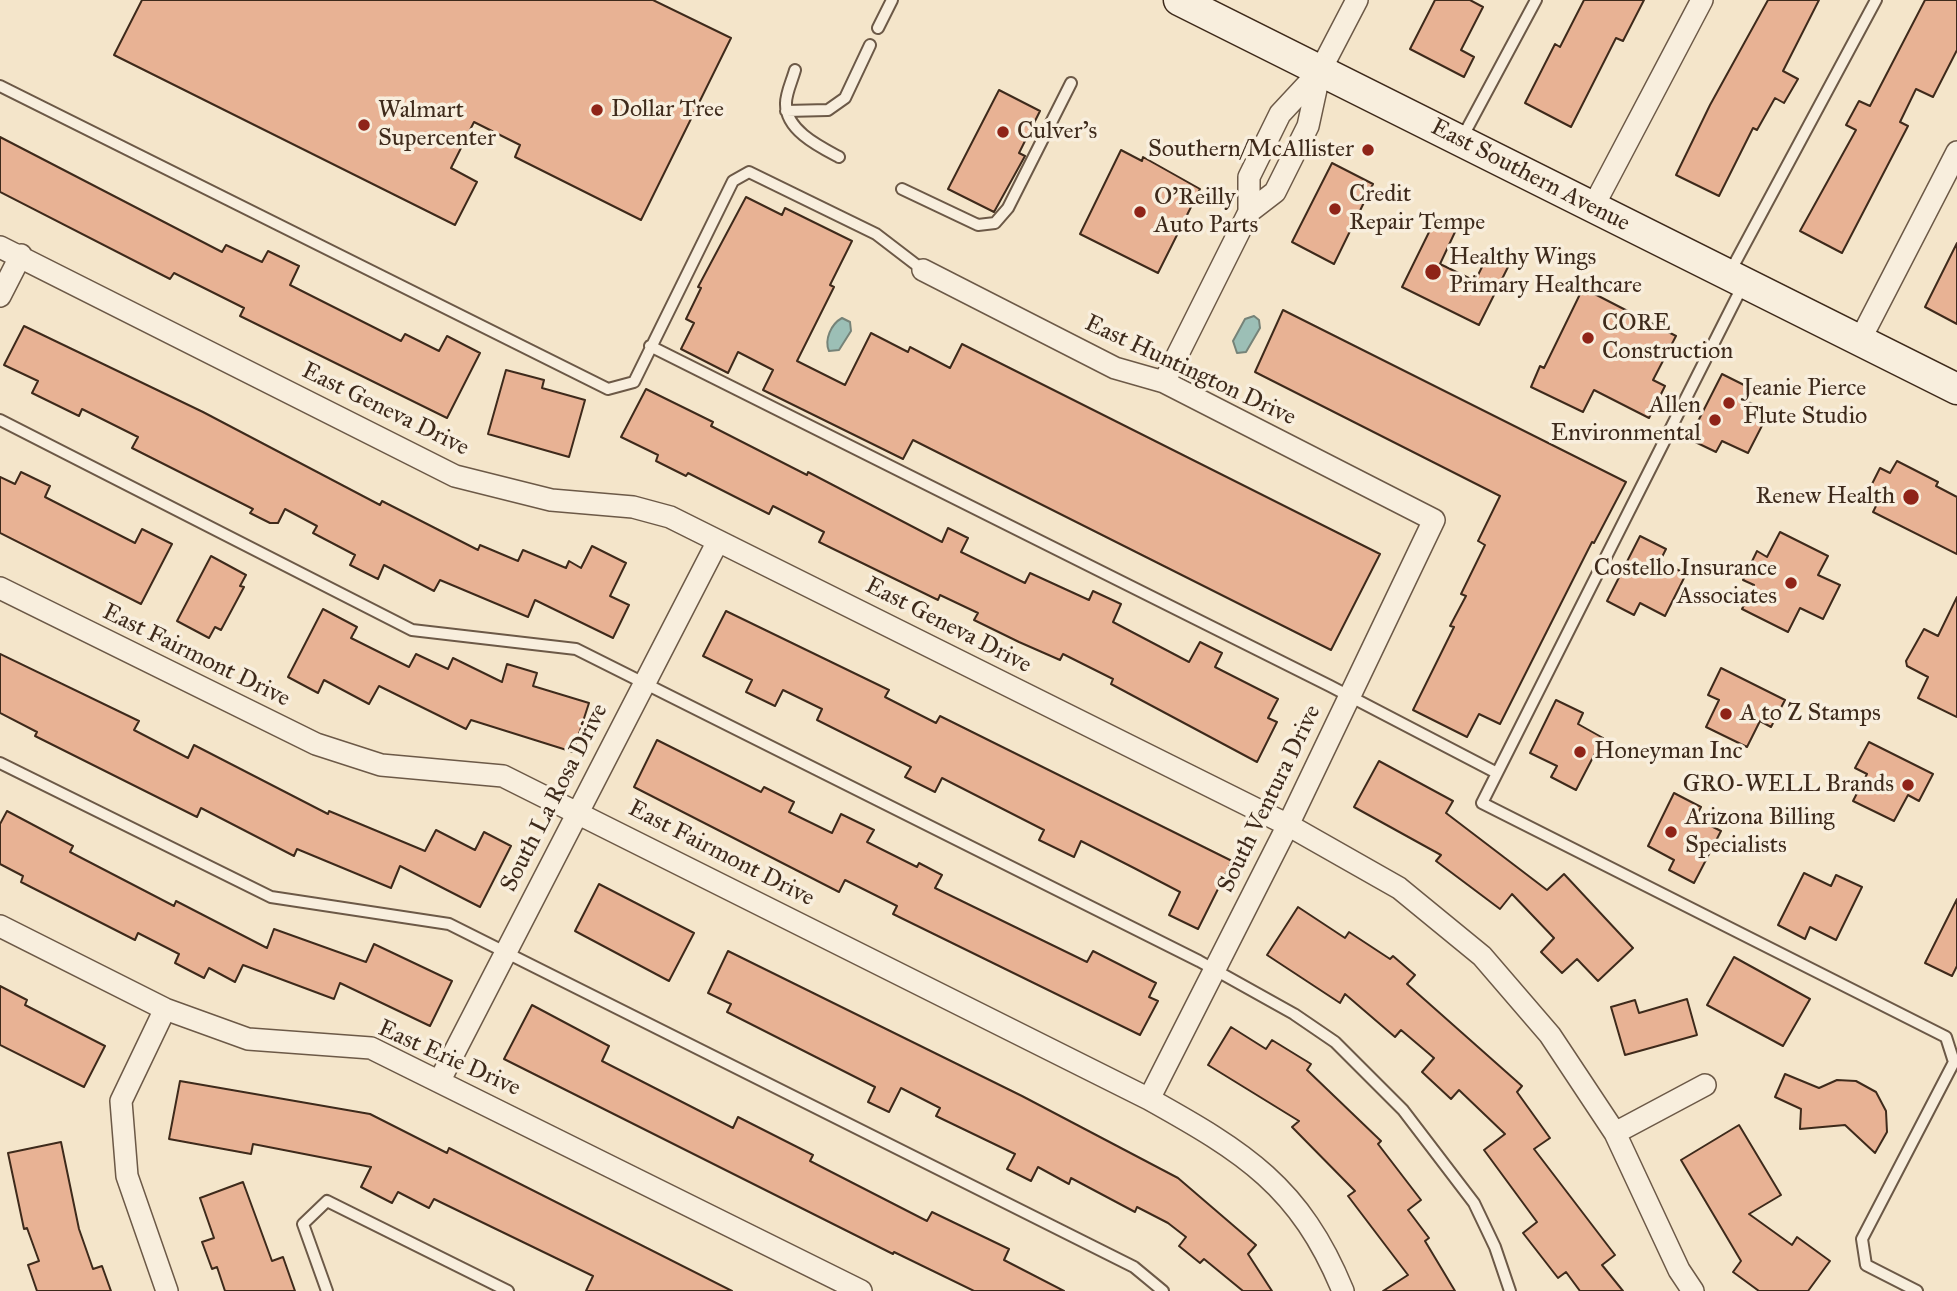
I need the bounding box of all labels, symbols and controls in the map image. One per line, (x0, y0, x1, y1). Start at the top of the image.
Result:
place label: Dollar Tree (611, 96, 724, 124)
place label: Walmart Supercenter (378, 97, 496, 153)
marker: Dollar Tree (589, 102, 605, 118)
street label: East Southern Avenue (1426, 113, 1634, 239)
marker: Walmart Supercenter (356, 117, 372, 133)
place label: Culver's (1017, 118, 1097, 146)
marker: Culver's (995, 124, 1011, 140)
place label: Southern/McAllister (1148, 136, 1354, 164)
marker: Southern/McAllister (1360, 142, 1376, 158)
place label: Credit Repair Tempe (1349, 181, 1485, 237)
place label: O'Reilly Auto Parts (1154, 184, 1258, 240)
marker: Credit Repair Tempe (1327, 201, 1343, 217)
marker: O'Reilly Auto Parts (1132, 204, 1148, 220)
place label: Healthy Wings Primary Healthcare (1449, 244, 1642, 300)
marker: Healthy Wings Primary Healthcare (1423, 262, 1443, 282)
street label: East Huntington Drive (1080, 309, 1300, 433)
place label: CORE Construction (1602, 310, 1733, 366)
marker: CORE Construction (1580, 330, 1596, 346)
street label: East Geneva Drive (297, 357, 473, 463)
place label: Jeanie Pierce Flute Studio (1743, 375, 1867, 431)
place label: Allen Environmental (1551, 392, 1701, 448)
marker: Jeanie Pierce Flute Studio (1721, 395, 1737, 411)
marker: Allen Environmental (1707, 412, 1723, 428)
place label: Renew Health (1756, 483, 1895, 511)
marker: Renew Health (1901, 487, 1921, 507)
place label: Costello Insurance Associates (1594, 555, 1777, 611)
street label: East Geneva Drive (860, 572, 1036, 680)
marker: Costello Insurance Associates (1783, 575, 1799, 591)
street label: East Fairmont Drive (98, 598, 294, 714)
street label: South La Rosa Drive (495, 699, 615, 897)
place label: A to Z Stamps (1740, 700, 1881, 728)
street label: South Ventura Drive (1212, 701, 1328, 897)
marker: A to Z Stamps (1718, 706, 1734, 722)
place label: Honeyman Inc (1594, 738, 1743, 766)
marker: Honeyman Inc (1572, 744, 1588, 760)
place label: GRO-WELL Brands (1683, 771, 1894, 799)
marker: GRO-WELL Brands (1900, 777, 1916, 793)
street label: East Fairmont Drive (623, 795, 819, 913)
place label: Arizona Billing Specialists (1685, 804, 1835, 860)
marker: Arizona Billing Specialists (1663, 824, 1679, 840)
street label: East Erie Drive (373, 1015, 525, 1103)

